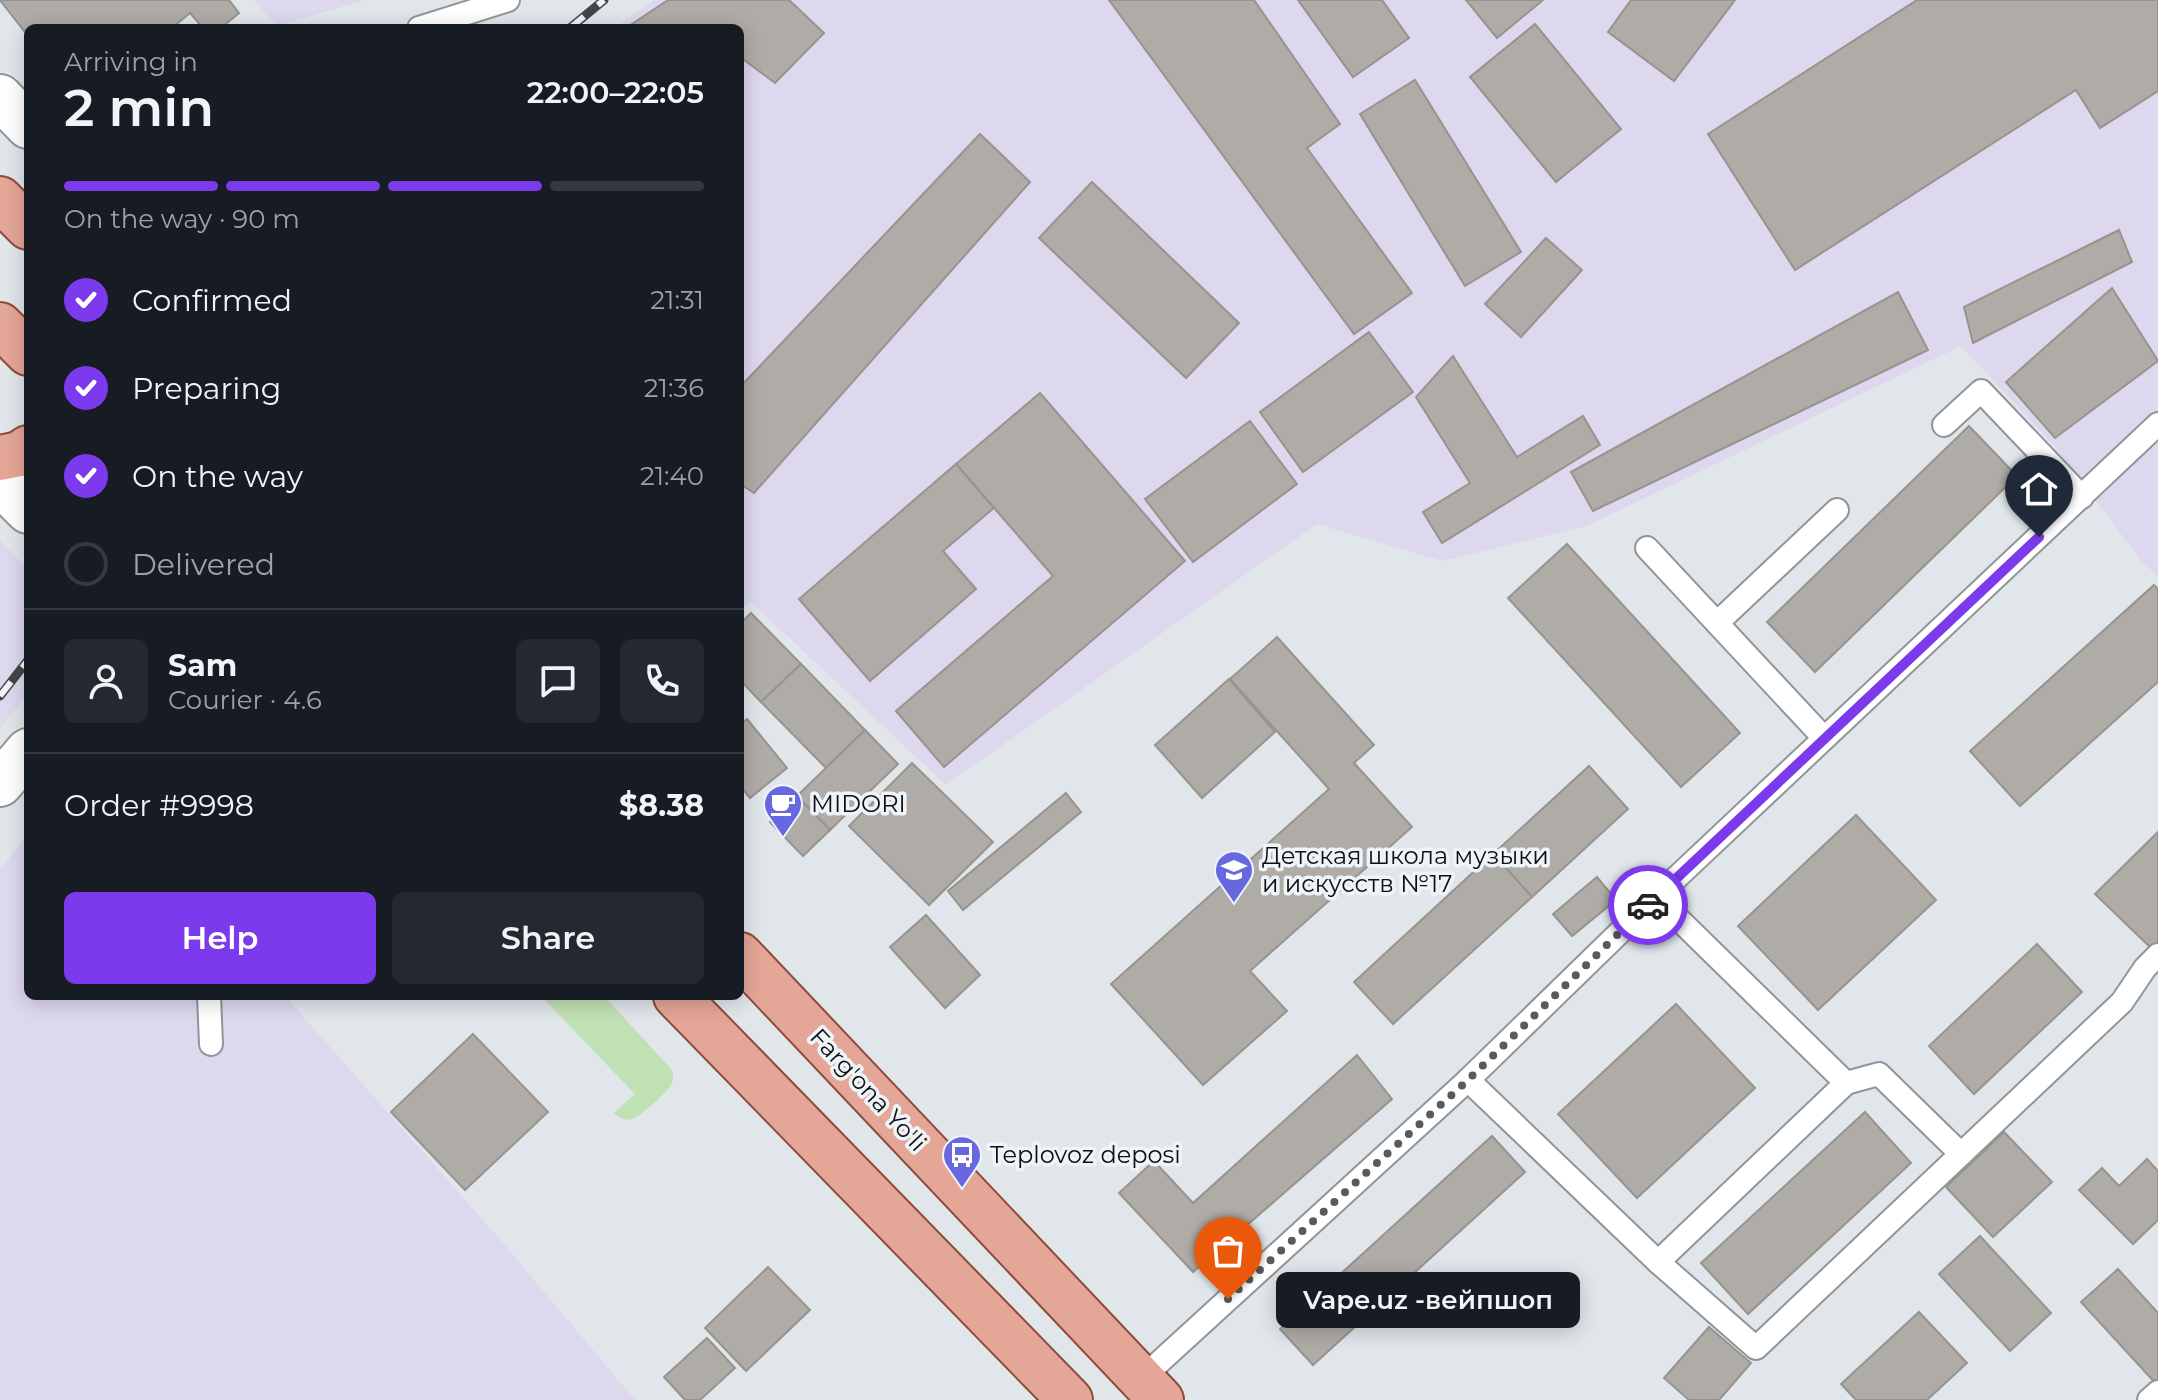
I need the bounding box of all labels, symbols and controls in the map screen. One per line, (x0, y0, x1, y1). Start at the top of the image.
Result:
text: Arriving in (64, 46, 198, 78)
text: 22:00–22:05 (527, 74, 704, 111)
text: 2 min (64, 76, 214, 139)
text: On the way · 90 m (64, 203, 300, 235)
icon: check (64, 278, 108, 322)
text: Confirmed (132, 282, 292, 319)
text: 21:31 (650, 284, 704, 316)
icon: check (64, 366, 108, 410)
text: Preparing (132, 370, 281, 407)
text: 21:36 (644, 372, 704, 404)
icon: check (64, 454, 108, 498)
pin (2005, 455, 2073, 537)
text: On the way (132, 458, 303, 495)
text: 21:40 (640, 460, 704, 492)
icon: home (2017, 467, 2061, 511)
text: Delivered (132, 546, 275, 583)
button: person (64, 639, 148, 723)
button: chat (516, 639, 600, 723)
button: phone (620, 639, 704, 723)
text: Sam (168, 647, 237, 684)
text: Courier · 4.6 (168, 684, 322, 716)
cafe icon: MIDORI (762, 783, 804, 838)
text: Order #9998 (64, 787, 254, 824)
text: $8.38 (619, 787, 704, 824)
place label: MIDORI (811, 789, 906, 818)
place label: Детская школа музыки и искусств №17 (1262, 841, 1549, 898)
school or university icon: Детская школа музыки и искусств №17 (1213, 849, 1255, 904)
courier (1608, 865, 1688, 945)
icon: car (1626, 883, 1670, 927)
button: Help (64, 892, 376, 984)
button: Share (392, 892, 704, 984)
street label: Farg'ona Yo'li (804, 1022, 933, 1157)
bus stop icon: Teplovoz deposi (941, 1134, 983, 1189)
place label: Teplovoz deposi (990, 1140, 1181, 1169)
pin (1194, 1217, 1262, 1299)
icon: bag (1206, 1229, 1250, 1273)
callout: Vape.uz -вейпшоп (1276, 1271, 1580, 1327)
text: Vape.uz -вейпшоп (1303, 1284, 1553, 1316)

